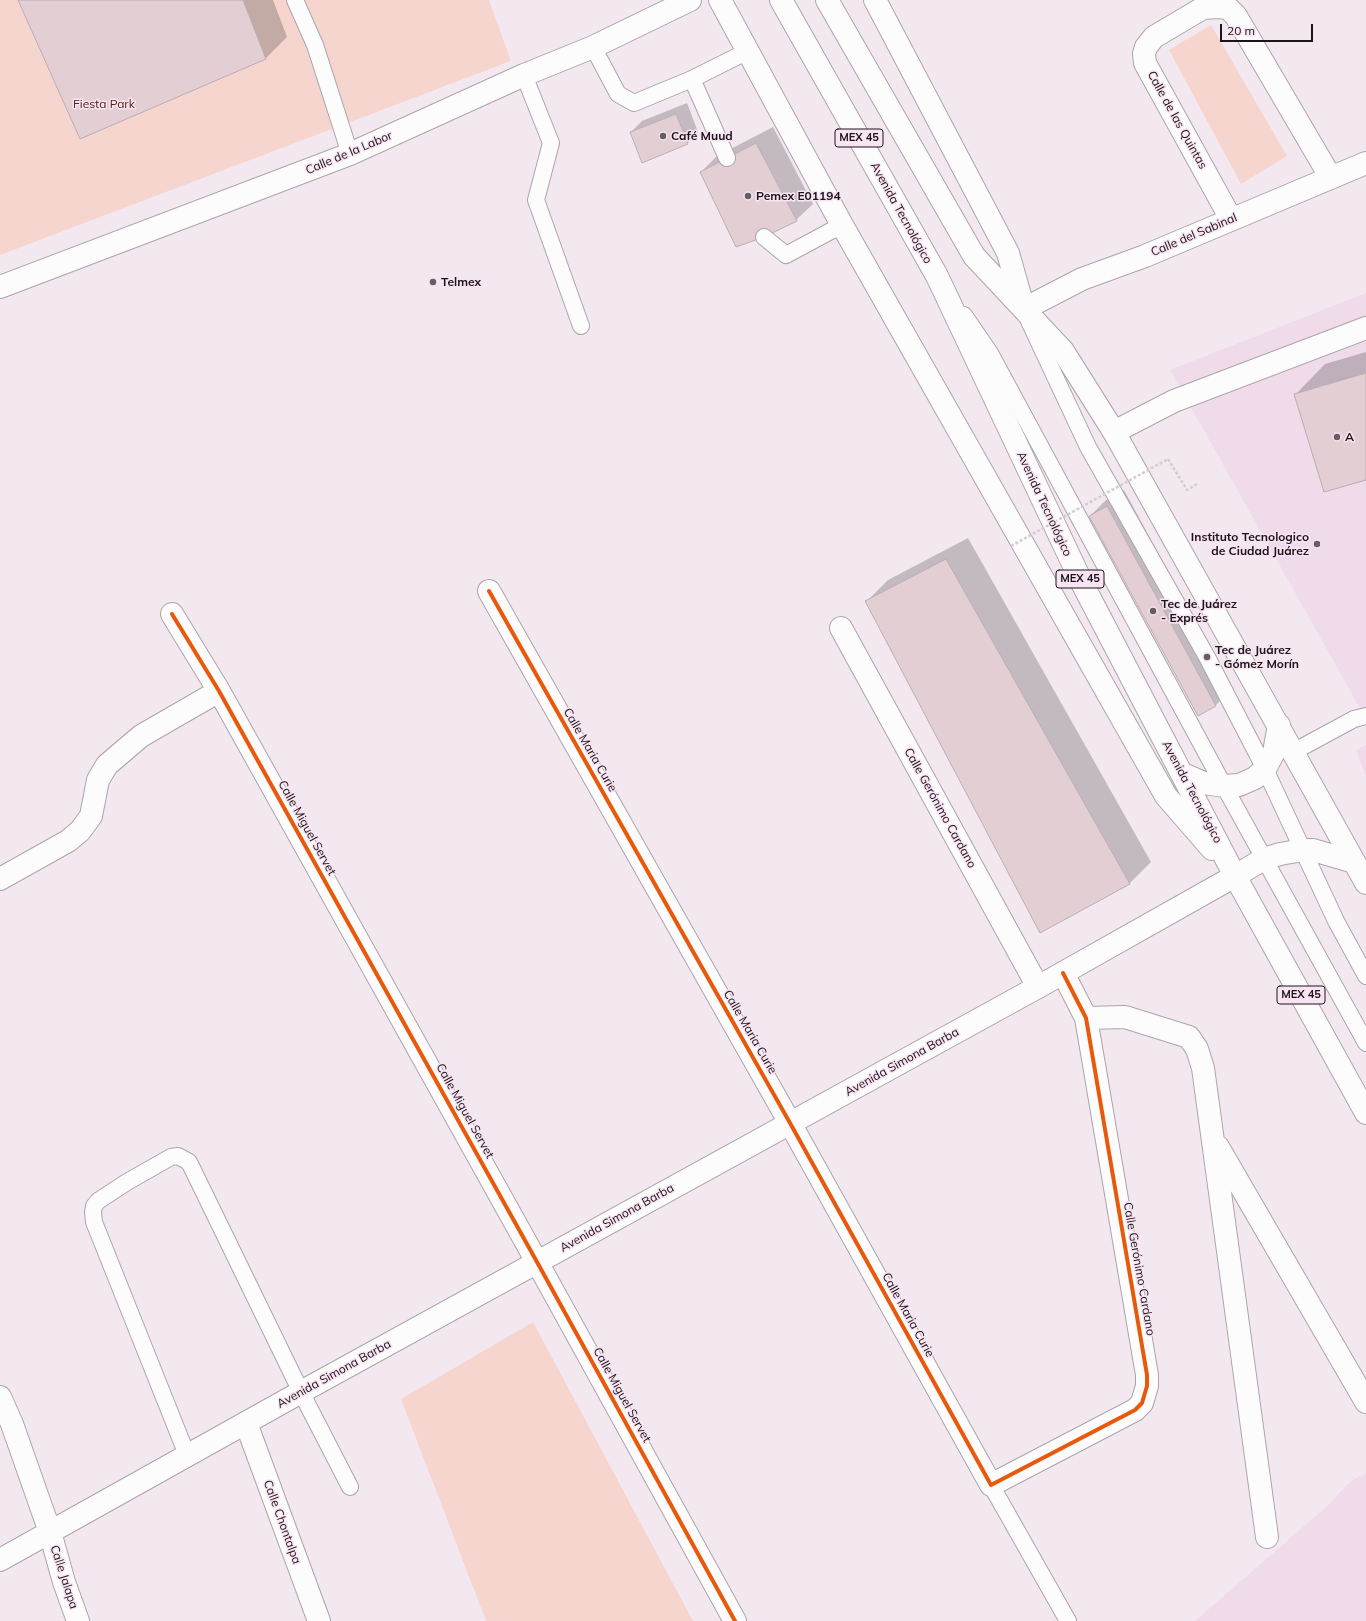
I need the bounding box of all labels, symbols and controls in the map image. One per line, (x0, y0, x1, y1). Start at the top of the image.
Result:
scale bar (1222, 16, 1315, 42)
text: 20 m (1227, 23, 1255, 38)
street label: Calle de las Quintas (1144, 68, 1210, 172)
park label: Fiesta Park (73, 97, 135, 111)
street label: Calle de la Labor (303, 128, 395, 178)
place label: Café Muud (671, 129, 733, 143)
road number: MEX 45 (835, 129, 883, 147)
marker: Café Muud (658, 131, 668, 141)
street label: Avenida Tecnológico (867, 160, 935, 266)
place label: Pemex E01194 (756, 189, 841, 203)
marker: Pemex E01194 (743, 191, 753, 201)
street label: Calle del Sabinal (1149, 210, 1239, 260)
place label: Telmex (441, 275, 481, 289)
marker: Telmex (428, 277, 438, 287)
place label: A (1345, 430, 1354, 444)
marker: A (1332, 432, 1342, 442)
street label: Avenida Tecnológico (1013, 449, 1075, 559)
place label: Instituto Tecnologico de Ciudad Juárez (1191, 530, 1309, 558)
marker: Instituto Tecnologico de Ciudad Juárez (1312, 539, 1322, 549)
road number: MEX 45 (1056, 570, 1104, 588)
place label: Tec de Juárez - Exprés (1161, 597, 1237, 625)
marker: Tec de Juárez - Exprés (1148, 606, 1158, 616)
place label: Tec de Juárez - Gómez Morín (1215, 643, 1299, 671)
marker: Tec de Juárez - Gómez Morín (1202, 652, 1212, 662)
street label: Calle Maria Curie (560, 706, 620, 794)
street label: Avenida Tecnológico (1159, 738, 1225, 846)
street label: Calle Gerónimo Cardano (901, 745, 979, 871)
street label: Calle Miguel Servet (275, 778, 339, 878)
road number: MEX 45 (1277, 986, 1325, 1004)
street label: Calle Maria Curie (720, 988, 780, 1076)
street label: Avenida Simona Barba (843, 1025, 961, 1099)
street label: Calle Miguel Servet (433, 1061, 497, 1161)
street label: Avenida Simona Barba (558, 1181, 676, 1255)
street label: Calle Gerónimo Cardano (1120, 1201, 1158, 1337)
street label: Calle Maria Curie (879, 1270, 937, 1360)
street label: Avenida Simona Barba (275, 1337, 393, 1411)
street label: Calle Miguel Servet (590, 1345, 654, 1445)
street label: Calle Chontalpa (260, 1478, 304, 1566)
street label: Calle Jalapa (47, 1543, 81, 1611)

